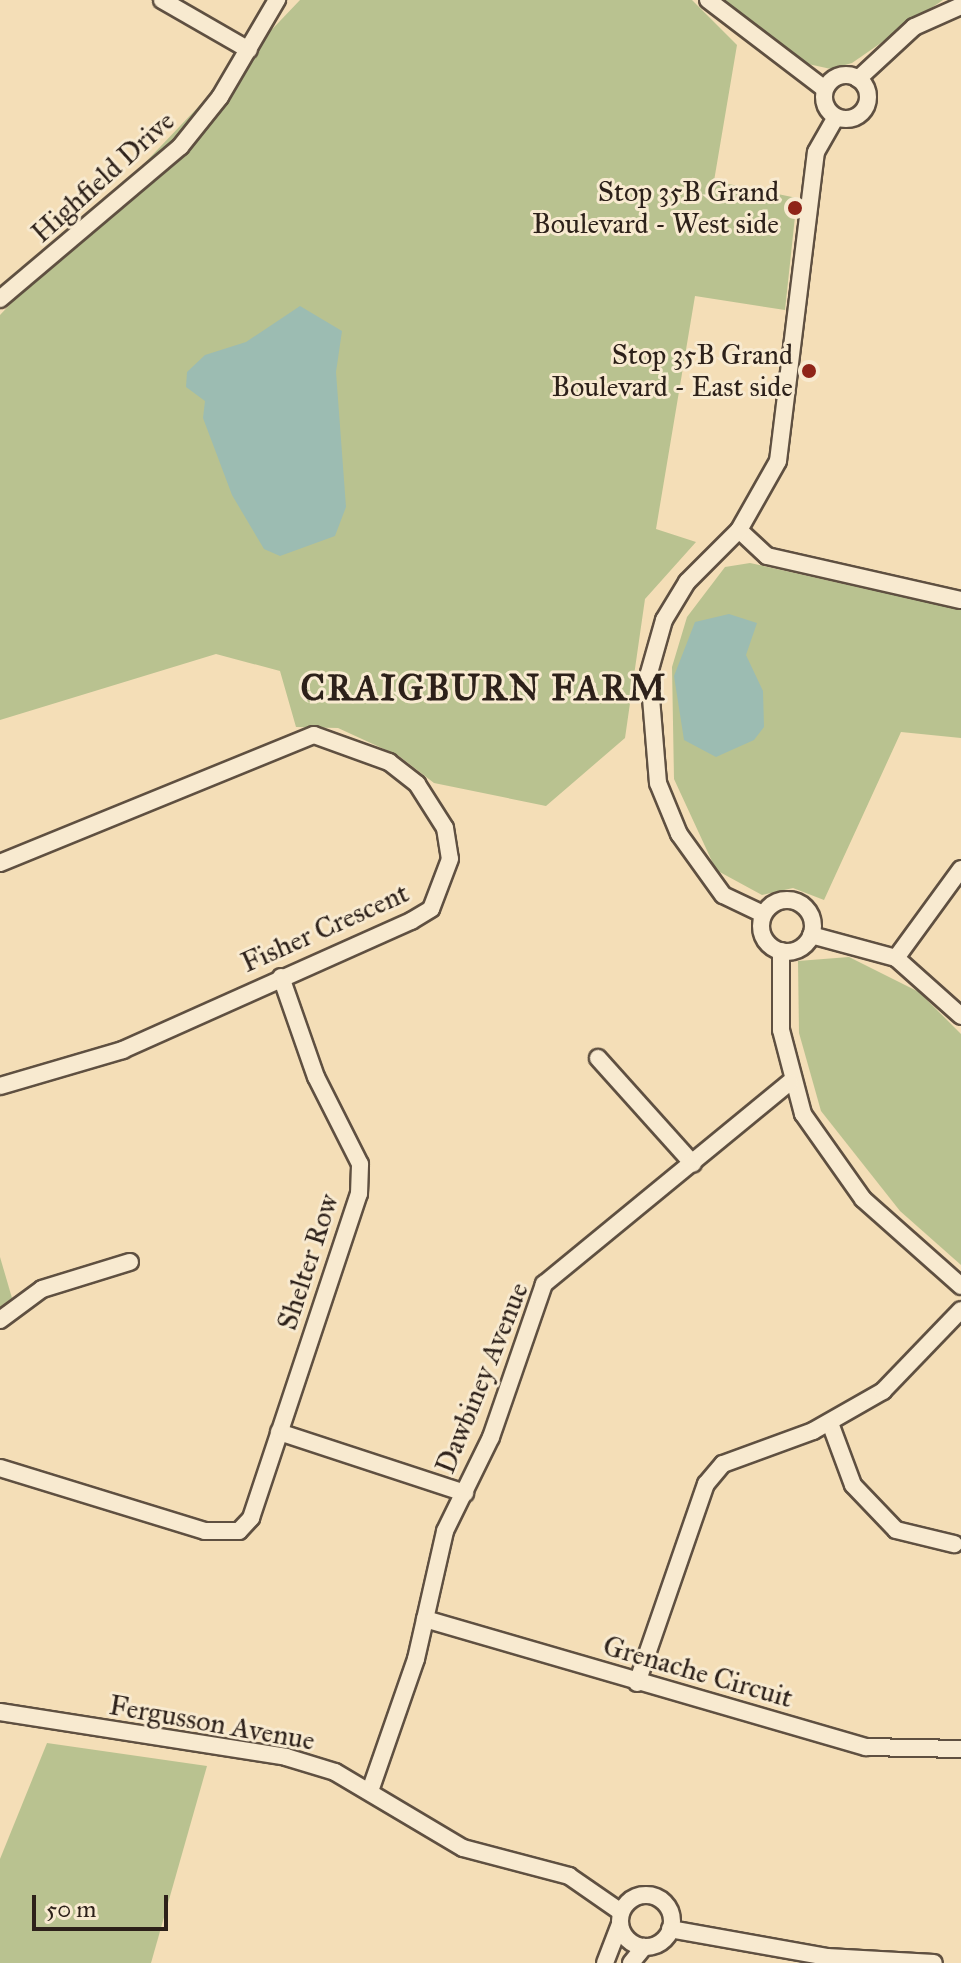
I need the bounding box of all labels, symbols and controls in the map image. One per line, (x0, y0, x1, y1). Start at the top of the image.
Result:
street label: Highfield Drive (25, 104, 181, 250)
place label: Stop 35B Grand Boulevard - West side (532, 175, 779, 241)
marker: Stop 35B Grand Boulevard - West side (786, 199, 804, 217)
place label: Stop 35B Grand Boulevard - East side (551, 338, 793, 404)
marker: Stop 35B Grand Boulevard - East side (800, 362, 818, 380)
district label: CRAIGBURN FARM (300, 667, 668, 711)
street label: Fisher Crescent (236, 876, 414, 980)
street label: Shelter Row (270, 1190, 346, 1334)
street label: Dawbiney Avenue (428, 1278, 536, 1478)
street label: Grenache Circuit (599, 1629, 797, 1715)
street label: Fergusson Avenue (107, 1688, 317, 1758)
scale bar (36, 1879, 172, 1929)
text: 50 m (46, 1894, 96, 1924)

